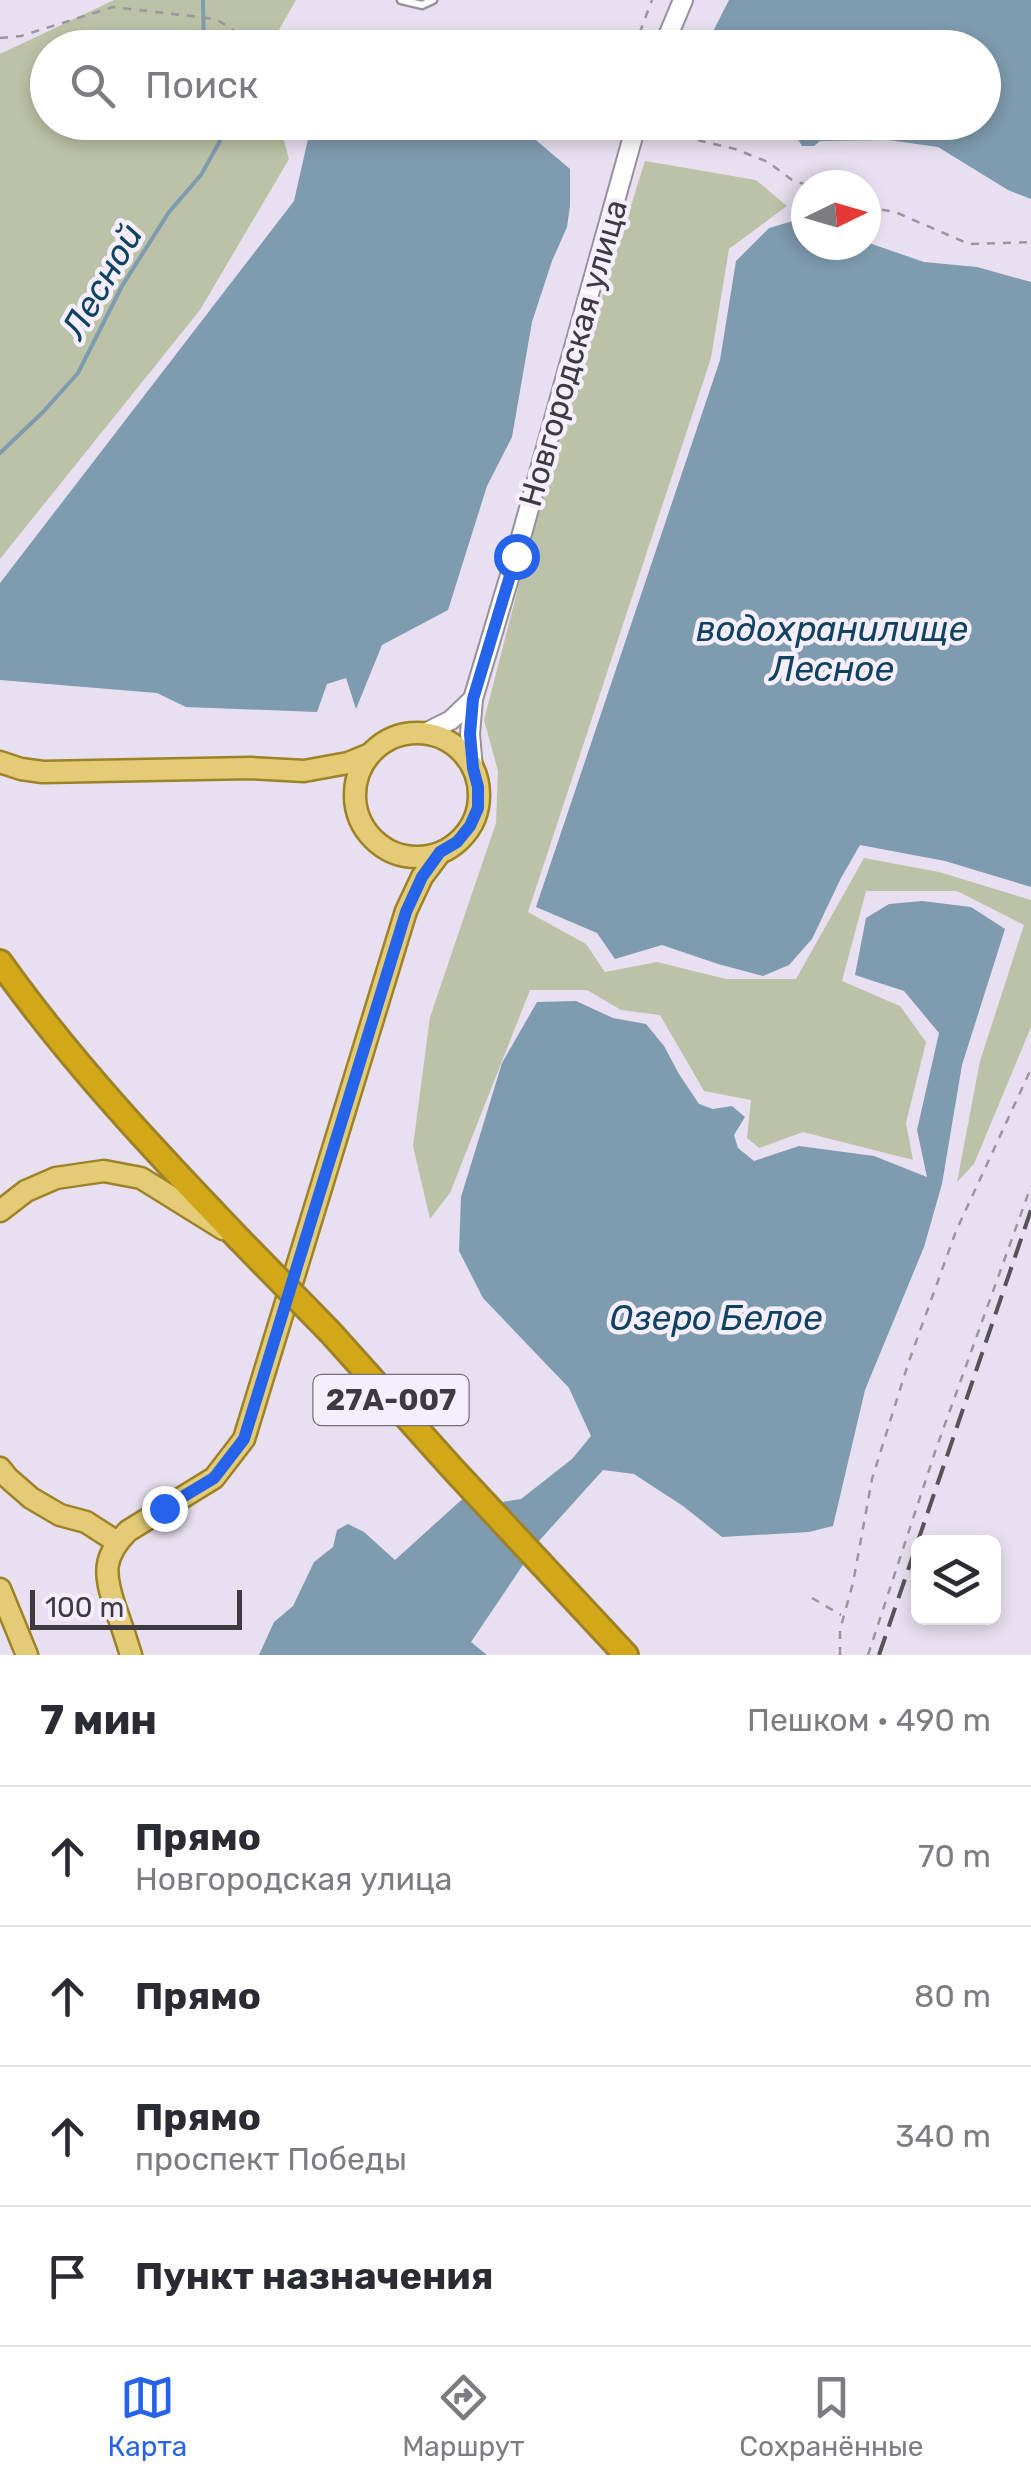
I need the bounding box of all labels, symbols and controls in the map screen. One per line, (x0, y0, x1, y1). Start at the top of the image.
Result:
search box (30, 30, 1001, 140)
icon: search (65, 58, 120, 113)
text: Поиск (145, 62, 258, 108)
north arrow (791, 170, 881, 260)
street label: Новгородская улица (511, 195, 635, 511)
water label: Лесной (51, 216, 152, 348)
route start (494, 534, 540, 580)
water label: водохранилище Лесное (696, 608, 968, 690)
water label: Озеро Белое (609, 1297, 823, 1339)
road number: 27А-007 (314, 1375, 468, 1425)
route end (142, 1486, 188, 1532)
map controls (911, 1535, 1001, 1625)
button: layers (911, 1535, 1001, 1625)
scale bar (30, 1585, 242, 1630)
text: 100 m (45, 1591, 124, 1624)
text: 7 мин (40, 1695, 157, 1745)
text: Пешком · 490 m (747, 1701, 991, 1739)
text: Прямо (135, 1814, 261, 1860)
icon: ahead (40, 1829, 95, 1884)
text: 70 m (918, 1837, 991, 1875)
text: Новгородская улица (135, 1860, 452, 1898)
icon: ahead (40, 1969, 95, 2024)
text: Прямо (135, 1973, 261, 2019)
text: 80 m (914, 1977, 991, 2015)
text: Прямо (135, 2094, 261, 2140)
icon: ahead (40, 2109, 95, 2164)
text: 340 m (895, 2117, 991, 2155)
text: проспект Победы (135, 2140, 407, 2178)
icon: arrive (40, 2249, 95, 2304)
text: Пункт назначения (135, 2253, 494, 2299)
tab: Карта (107, 2370, 187, 2463)
tab: Маршрут (402, 2370, 524, 2463)
tab: Сохранённые (739, 2370, 924, 2463)

